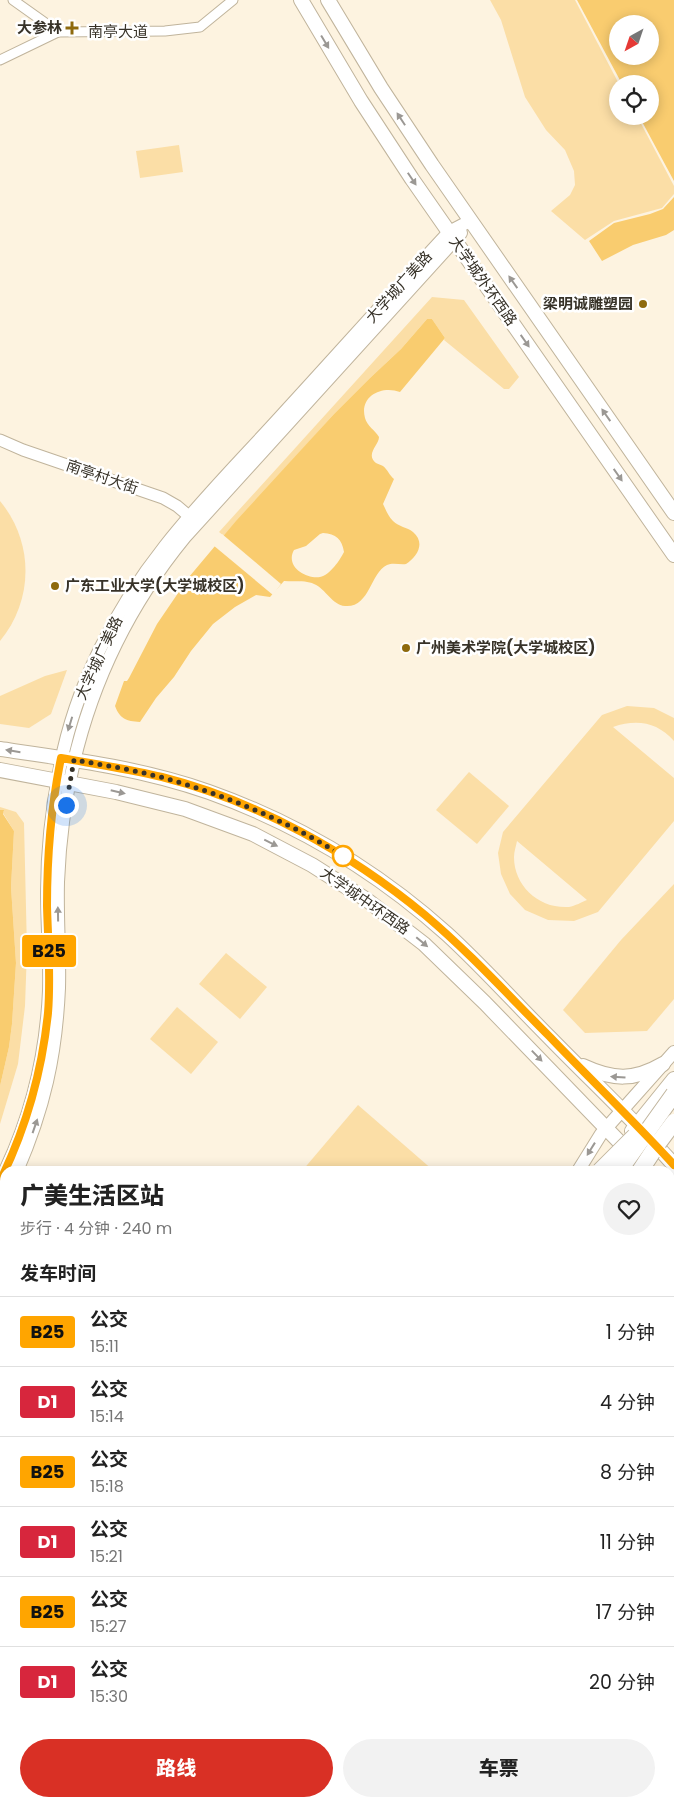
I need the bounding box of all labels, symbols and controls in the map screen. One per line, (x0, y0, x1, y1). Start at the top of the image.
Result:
north arrow (609, 15, 659, 65)
map controls (609, 15, 659, 125)
place label: 大参林 (17, 17, 62, 38)
street label: 南亭大道 (88, 21, 148, 42)
marker: 大参林 (66, 22, 78, 34)
one-way arrow (321, 36, 330, 49)
button: locate (609, 75, 659, 125)
one-way arrow (397, 113, 406, 126)
one-way arrow (407, 173, 417, 186)
street label: 大学城外环西路 (445, 232, 522, 330)
street label: 大学城广美路 (361, 246, 437, 327)
one-way arrow (508, 275, 518, 289)
place label: 梁明诚雕塑园 (543, 293, 633, 314)
marker: 梁明诚雕塑园 (637, 298, 649, 310)
one-way arrow (520, 335, 530, 348)
one-way arrow (601, 409, 611, 422)
street label: 南亭村大街 (63, 454, 141, 499)
one-way arrow (613, 468, 623, 482)
place label: 广东工业大学(大学城校区) (65, 575, 244, 596)
marker: 广东工业大学(大学城校区) (49, 580, 61, 592)
street label: 大学城广美路 (70, 613, 127, 703)
place label: 广州美术学院(大学城校区) (416, 637, 595, 658)
marker: 广州美术学院(大学城校区) (400, 642, 412, 654)
one-way arrow (66, 717, 74, 732)
one-way arrow (5, 746, 21, 754)
one-way arrow (110, 788, 125, 796)
your location (54, 793, 79, 818)
one-way arrow (264, 839, 279, 847)
unlabelled marker (332, 845, 354, 867)
street label: 大学城中环西路 (316, 862, 414, 939)
one-way arrow (54, 906, 62, 922)
line badge: B25 (20, 935, 78, 967)
one-way arrow (415, 936, 428, 947)
text: B25 (32, 938, 66, 963)
one-way arrow (531, 1050, 543, 1062)
one-way arrow (610, 1072, 626, 1080)
one-way arrow (31, 1118, 39, 1133)
one-way arrow (586, 1142, 595, 1155)
text: 广美生活区站 (20, 1179, 164, 1212)
button: heart (603, 1183, 655, 1235)
text: 步行 · 4 分钟 · 240 m (20, 1217, 172, 1240)
text: 发车时间 (20, 1260, 96, 1287)
text: 公交 (90, 1306, 128, 1333)
text: B25 (31, 1319, 64, 1344)
text: 1 分钟 (606, 1319, 655, 1346)
text: 15:11 (90, 1335, 119, 1358)
text: 公交 (90, 1376, 128, 1403)
text: D1 (38, 1389, 57, 1414)
text: 4 分钟 (600, 1389, 655, 1416)
text: 15:14 (90, 1405, 124, 1428)
text: 公交 (90, 1446, 128, 1473)
text: B25 (31, 1459, 64, 1484)
text: 8 分钟 (600, 1459, 655, 1486)
text: 15:18 (90, 1475, 124, 1498)
text: 公交 (90, 1516, 128, 1543)
text: D1 (38, 1529, 57, 1554)
text: 11 分钟 (600, 1529, 655, 1556)
text: 15:21 (90, 1545, 123, 1568)
text: 公交 (90, 1586, 128, 1613)
text: B25 (31, 1599, 64, 1624)
text: 17 分钟 (595, 1599, 655, 1626)
text: 15:27 (90, 1615, 127, 1638)
text: 公交 (90, 1656, 128, 1683)
text: D1 (38, 1669, 57, 1694)
text: 20 分钟 (589, 1669, 655, 1696)
text: 15:30 (90, 1685, 128, 1708)
button: 路线 (20, 1739, 333, 1797)
button: 车票 (343, 1739, 655, 1797)

